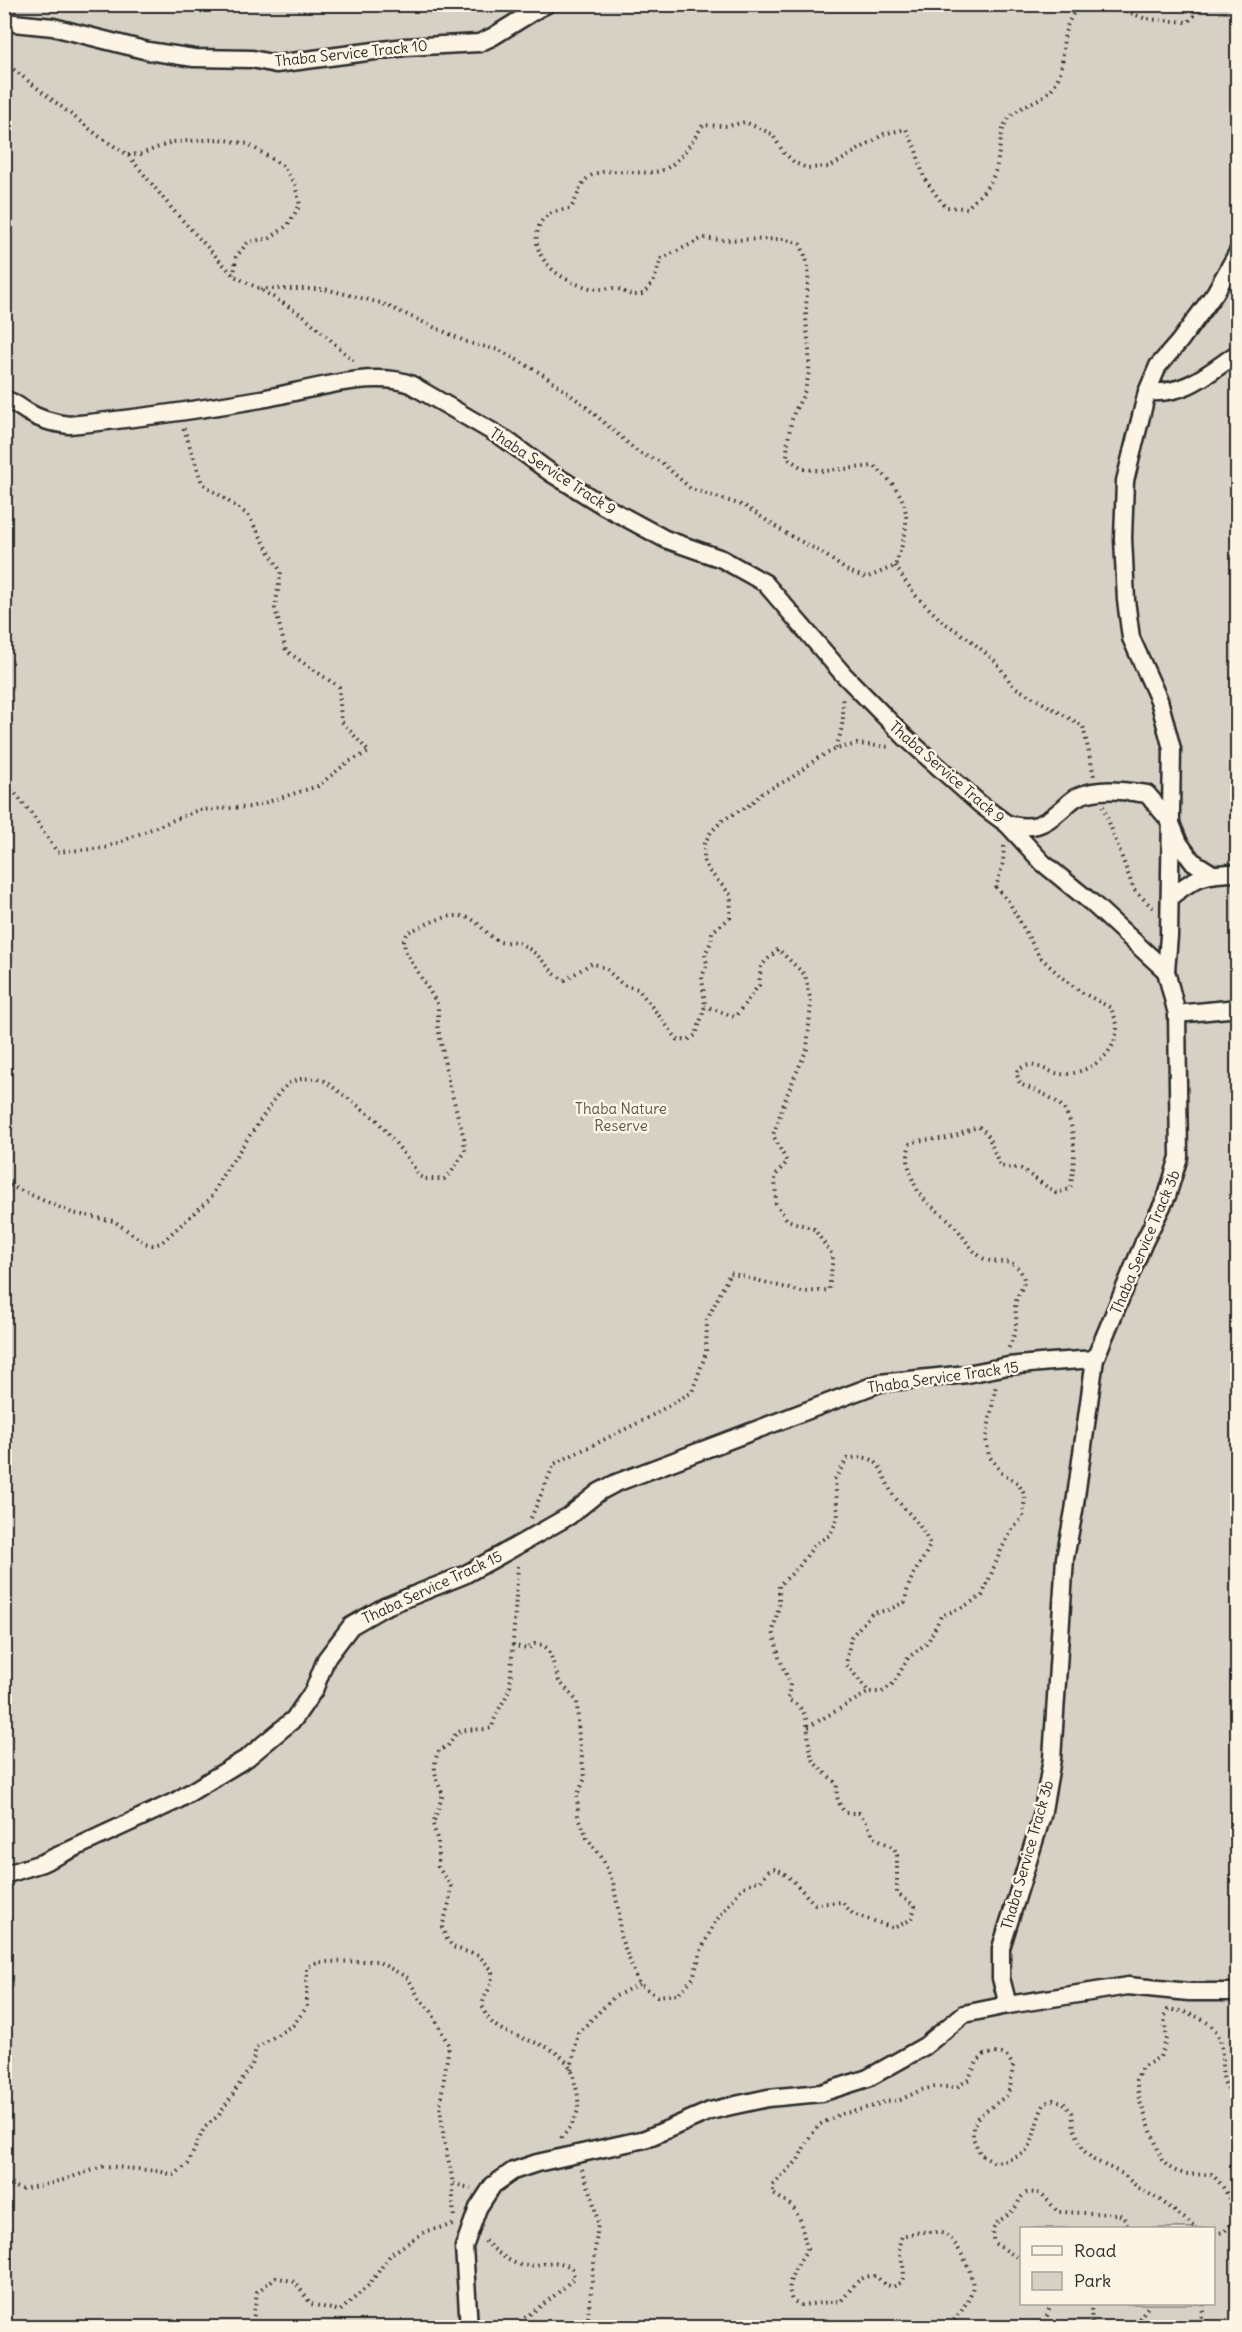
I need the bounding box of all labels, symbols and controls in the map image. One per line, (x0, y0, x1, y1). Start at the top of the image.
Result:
street label: Thaba Service Track 10 (274, 36, 428, 70)
street label: Thaba Service Track 9 (486, 423, 620, 519)
street label: Thaba Service Track 9 (886, 717, 1008, 827)
park label: Thaba Nature Reserve (575, 1099, 667, 1135)
street label: Thaba Service Track 3b (1106, 1167, 1184, 1317)
street label: Thaba Service Track 15 (866, 1357, 1020, 1397)
street label: Thaba Service Track 15 (359, 1546, 505, 1628)
street label: Thaba Service Track 3b (997, 1778, 1057, 1932)
legend (1020, 2227, 1215, 2305)
text: Road (1074, 2239, 1117, 2262)
text: Park (1074, 2269, 1111, 2292)

